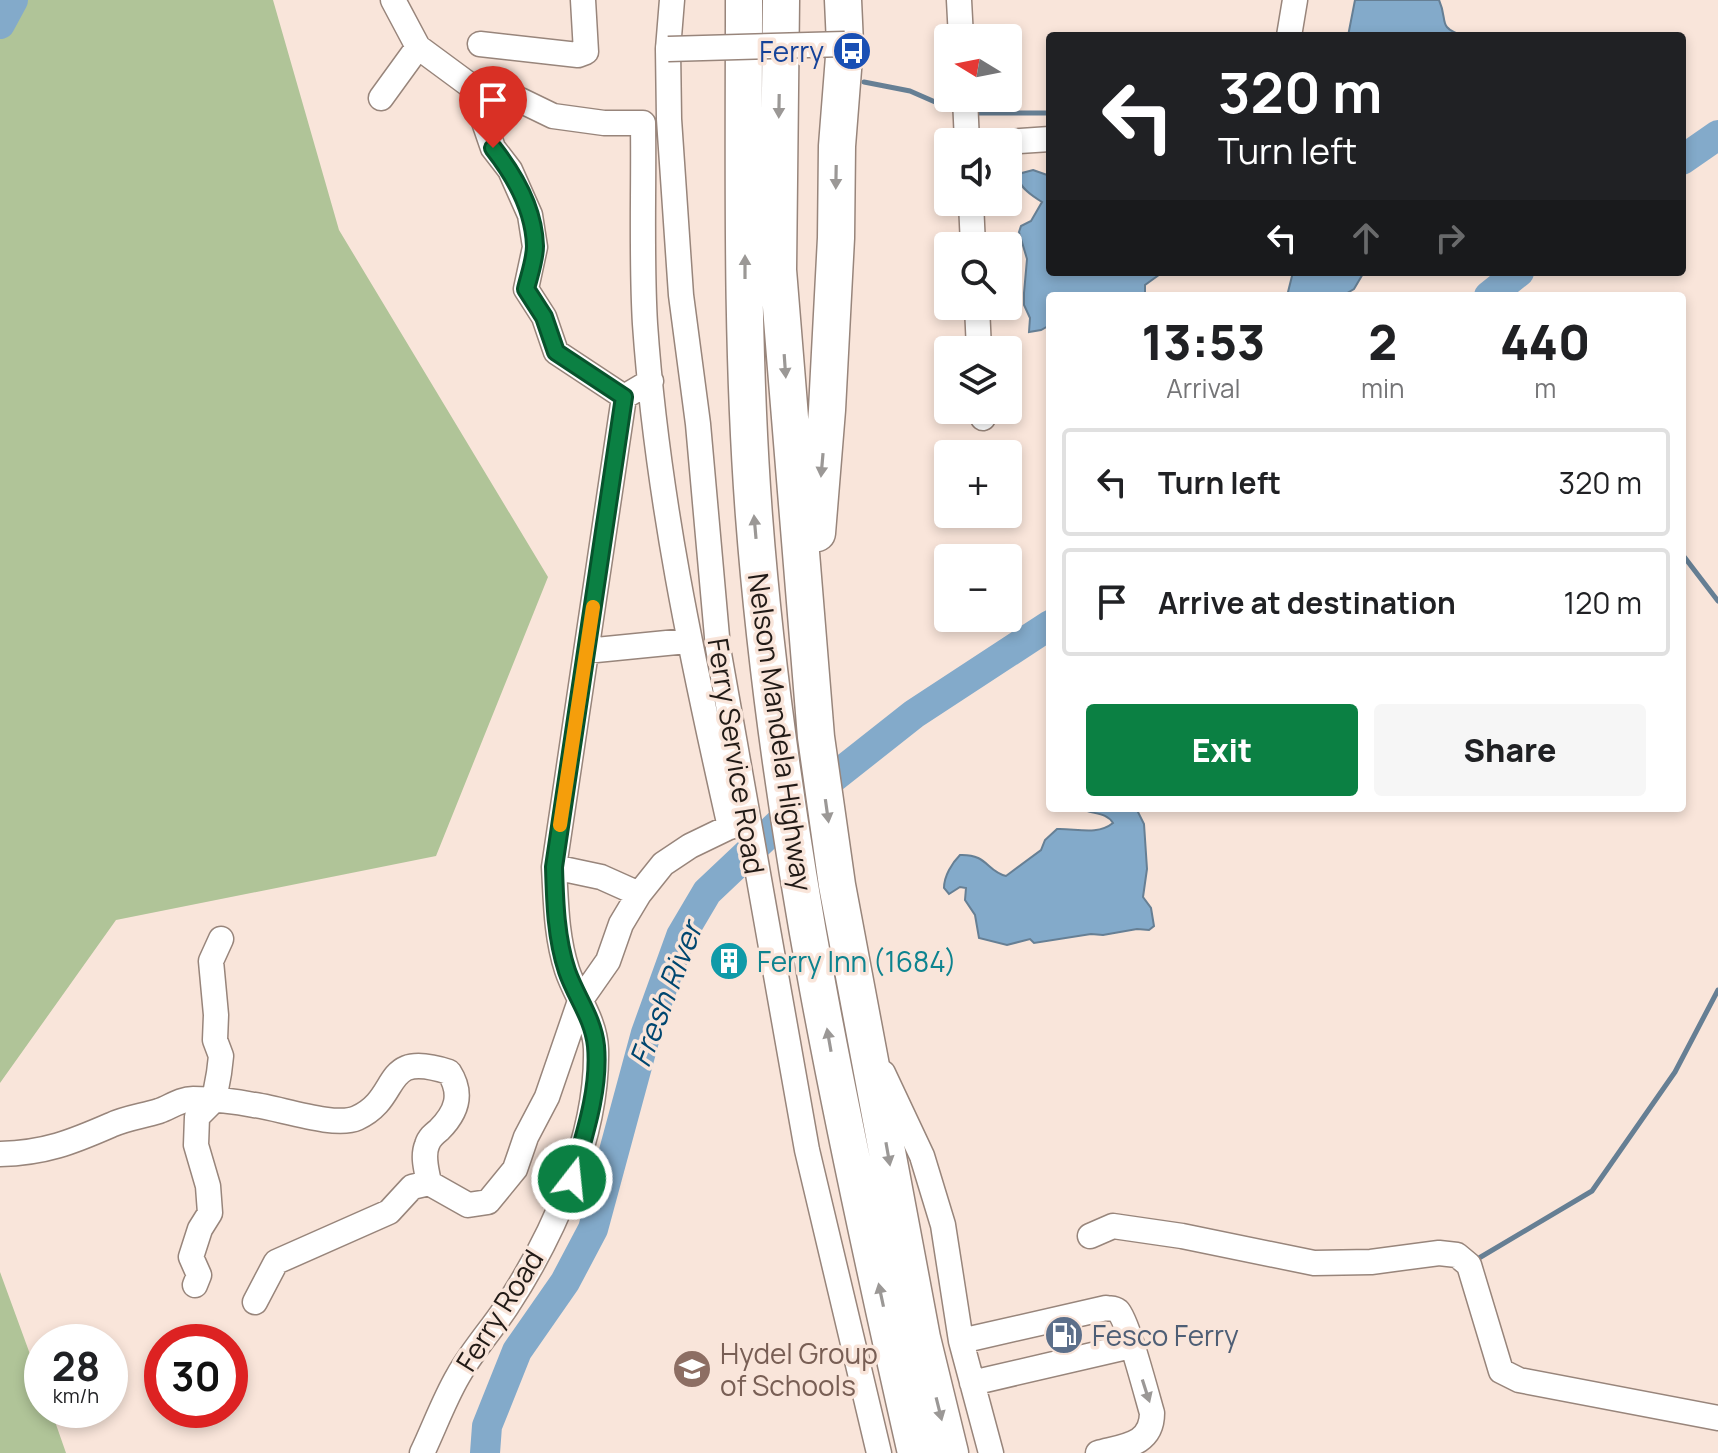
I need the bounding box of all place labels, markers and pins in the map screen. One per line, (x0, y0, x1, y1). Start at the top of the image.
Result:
bus stop icon: Ferry (831, 30, 873, 72)
place label: Ferry (759, 32, 824, 70)
pin (459, 66, 527, 148)
building icon: Ferry Inn (1684) (708, 940, 750, 982)
place label: Ferry Inn (1684) (757, 942, 957, 980)
fuel station icon: Fesco Ferry (1043, 1314, 1085, 1356)
place label: Fesco Ferry (1092, 1316, 1239, 1354)
place label: Hydel Group of Schools (720, 1334, 878, 1404)
school or university icon: Hydel Group of Schools (671, 1348, 713, 1390)

